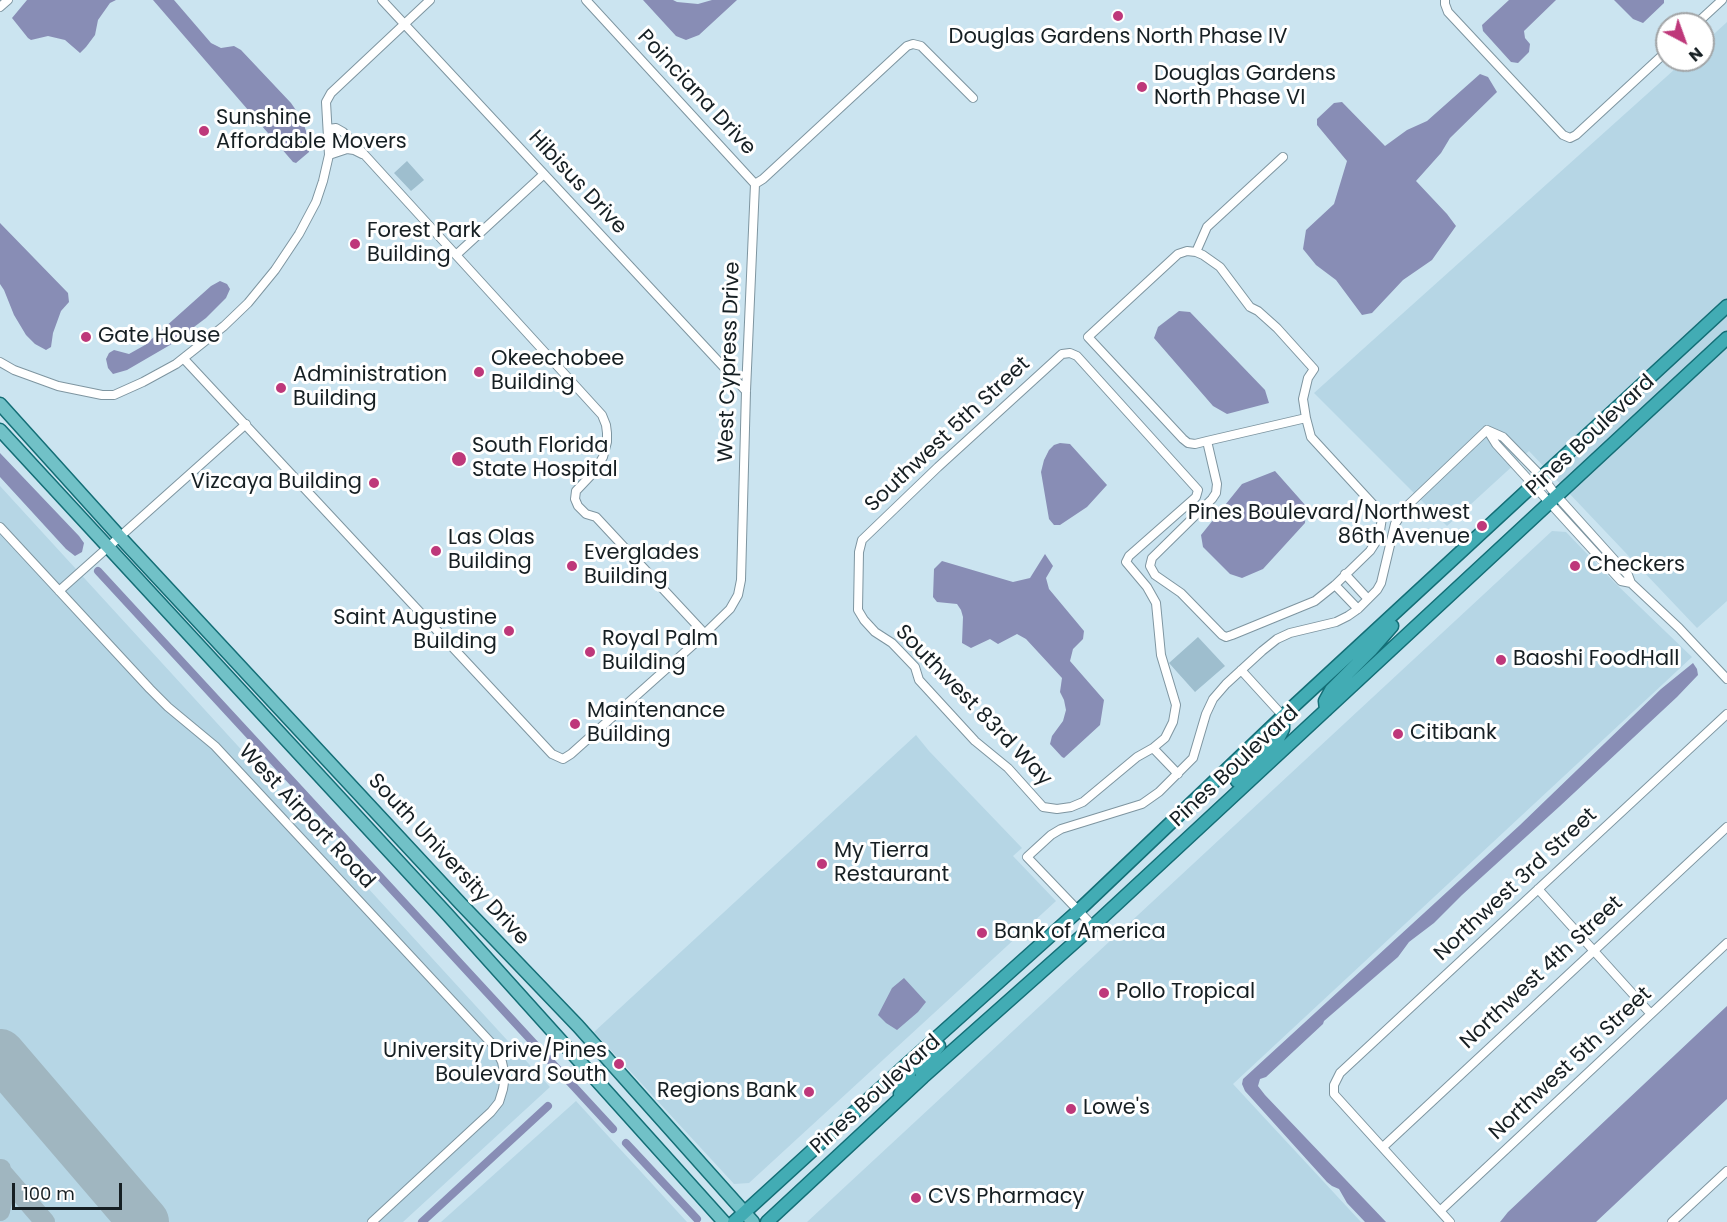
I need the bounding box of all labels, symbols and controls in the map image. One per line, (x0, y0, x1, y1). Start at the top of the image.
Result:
marker: Douglas Gardens North Phase IV (1111, 9, 1125, 23)
north arrow (1655, 12, 1715, 72)
street label: Poinciana Drive (631, 25, 761, 161)
place label: Douglas Gardens North Phase IV (949, 25, 1287, 51)
text: N (1684, 42, 1708, 67)
place label: Douglas Gardens North Phase VI (1154, 62, 1336, 112)
marker: Douglas Gardens North Phase VI (1135, 80, 1149, 94)
place label: Sunshine Affordable Movers (216, 106, 407, 156)
marker: Sunshine Affordable Movers (197, 124, 211, 138)
street label: Hibisus Drive (523, 126, 631, 240)
place label: Forest Park Building (367, 219, 481, 269)
marker: Forest Park Building (348, 237, 362, 251)
street label: West Cypress Drive (714, 261, 746, 463)
place label: Gate House (98, 324, 220, 350)
marker: Gate House (79, 330, 93, 344)
place label: Okeechobee Building (491, 347, 624, 397)
street label: Southwest 5th Street (860, 352, 1036, 518)
place label: Administration Building (293, 363, 447, 413)
marker: Okeechobee Building (472, 365, 486, 379)
street label: Pines Boulevard (1522, 370, 1660, 502)
marker: Administration Building (274, 381, 288, 395)
place label: South Florida State Hospital (472, 434, 618, 484)
marker: South Florida State Hospital (450, 450, 468, 468)
place label: Vizcaya Building (191, 470, 362, 496)
marker: Vizcaya Building (367, 476, 381, 490)
place label: Pines Boulevard/Northwest 86th Avenue (1188, 501, 1470, 551)
marker: Pines Boulevard/Northwest 86th Avenue (1475, 519, 1489, 533)
place label: Las Olas Building (448, 526, 535, 576)
place label: Everglades Building (584, 541, 699, 591)
marker: Las Olas Building (429, 544, 443, 558)
place label: Checkers (1587, 553, 1685, 579)
marker: Everglades Building (565, 559, 579, 573)
marker: Checkers (1568, 559, 1582, 573)
place label: Saint Augustine Building (333, 606, 497, 656)
street label: Southwest 83rd Way (889, 620, 1057, 792)
marker: Saint Augustine Building (502, 624, 516, 638)
place label: Royal Palm Building (602, 627, 718, 677)
marker: Royal Palm Building (583, 645, 597, 659)
place label: Baoshi FoodHall (1513, 647, 1679, 673)
marker: Baoshi FoodHall (1494, 653, 1508, 667)
place label: Maintenance Building (587, 699, 725, 749)
street label: Pines Boulevard (1166, 701, 1304, 833)
marker: Maintenance Building (568, 717, 582, 731)
place label: Citibank (1410, 721, 1497, 747)
marker: Citibank (1391, 727, 1405, 741)
street label: West Airport Road (233, 740, 379, 894)
street label: South University Drive (362, 769, 534, 951)
street label: Northwest 3rd Street (1429, 803, 1603, 967)
place label: My Tierra Restaurant (834, 839, 949, 889)
marker: My Tierra Restaurant (815, 857, 829, 871)
street label: Northwest 4th Street (1456, 891, 1628, 1055)
place label: Bank of America (994, 920, 1166, 946)
marker: Bank of America (975, 926, 989, 940)
place label: Pollo Tropical (1116, 980, 1255, 1006)
street label: Northwest 5th Street (1485, 982, 1657, 1146)
marker: Pollo Tropical (1097, 986, 1111, 1000)
street label: Pines Boulevard (806, 1030, 946, 1160)
place label: University Drive/Pines Boulevard South (383, 1039, 607, 1089)
marker: University Drive/Pines Boulevard South (612, 1057, 626, 1071)
place label: Regions Bank (657, 1079, 797, 1105)
marker: Regions Bank (802, 1085, 816, 1099)
place label: Lowe's (1083, 1096, 1150, 1122)
marker: Lowe's (1064, 1102, 1078, 1116)
scale bar (15, 1171, 124, 1209)
text: 100 m (23, 1181, 75, 1206)
place label: CVS Pharmacy (928, 1185, 1084, 1211)
marker: CVS Pharmacy (909, 1191, 923, 1205)

